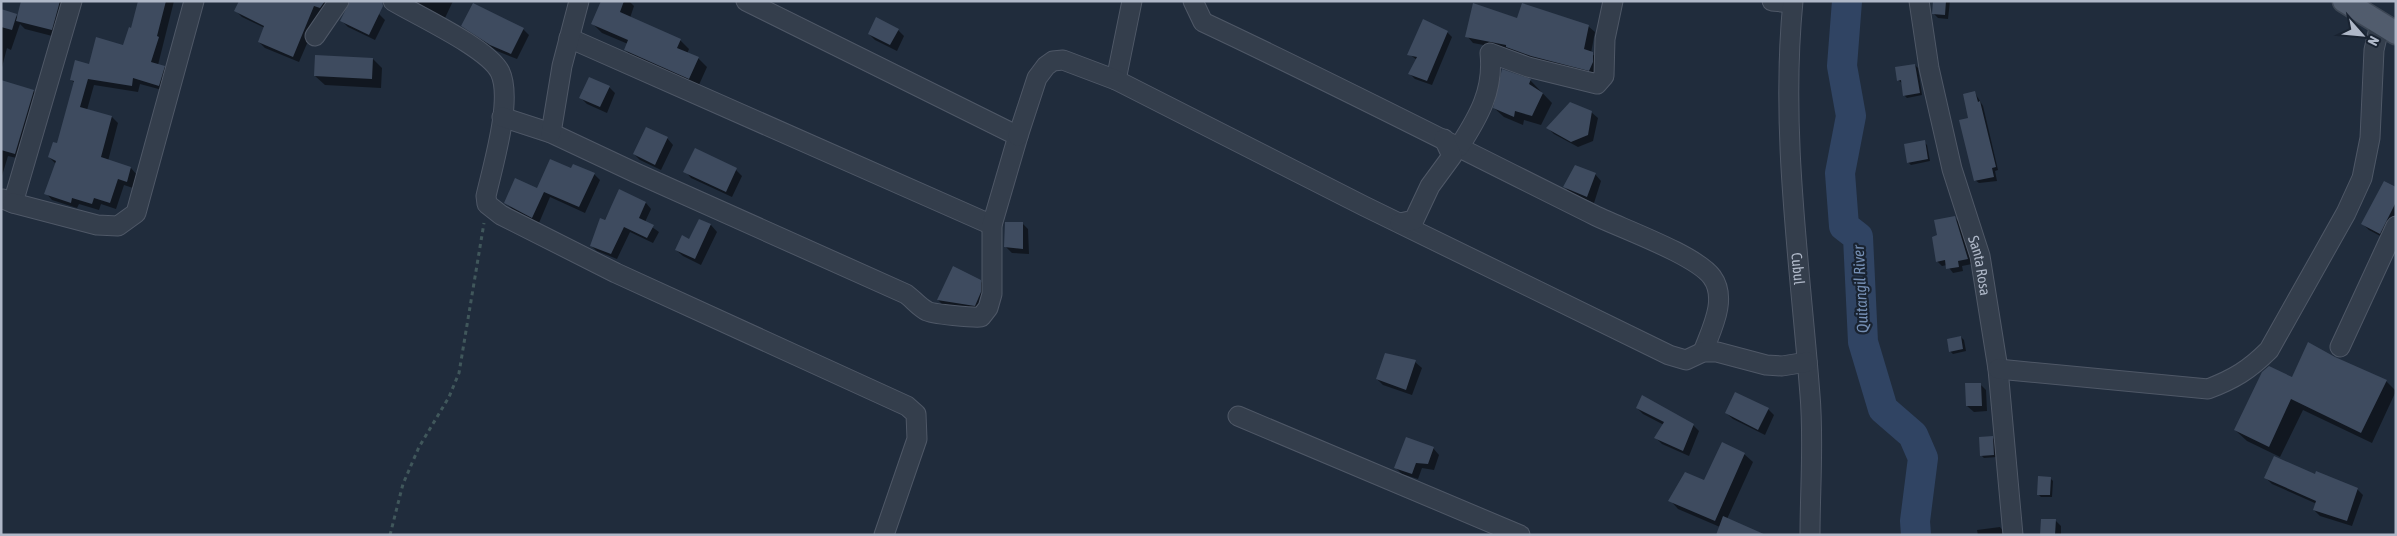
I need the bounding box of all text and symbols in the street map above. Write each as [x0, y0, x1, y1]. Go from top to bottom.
north arrow [2337, 10, 2387, 60]
text: N [2365, 34, 2383, 48]
street label: Santa Rosa [1965, 233, 1995, 297]
water label: Quitangil River [1849, 243, 1872, 333]
street label: Cubul [1789, 252, 1809, 285]

